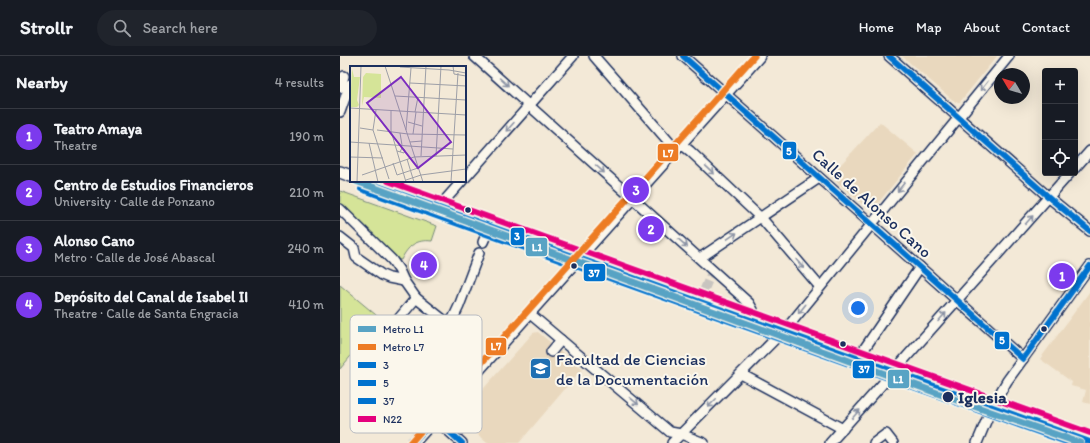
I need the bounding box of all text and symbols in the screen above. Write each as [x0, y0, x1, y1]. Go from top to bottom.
search box [97, 10, 377, 46]
text: Strollr [20, 16, 73, 39]
icon: search [111, 17, 133, 39]
text: Search here [143, 19, 218, 37]
text: Home [859, 19, 894, 36]
text: Map [916, 19, 942, 36]
text: About [964, 19, 1000, 36]
text: Contact [1022, 19, 1070, 36]
inset map [350, 66, 466, 182]
north arrow [994, 68, 1030, 104]
map controls [1042, 68, 1078, 176]
button: + [1042, 68, 1078, 104]
text: Nearby [16, 72, 68, 92]
text: 4 results [275, 75, 324, 90]
one-way arrow [498, 77, 508, 86]
one-way arrow [979, 81, 988, 92]
button: − [1042, 104, 1078, 140]
text: Teatro Amaya [54, 120, 142, 138]
one-way arrow [505, 122, 515, 132]
text: 1 [26, 129, 32, 144]
text: 190 m [289, 129, 324, 144]
text: Theatre [54, 138, 97, 153]
button: locate [1042, 140, 1078, 176]
line badge: 5 [782, 141, 797, 160]
line badge: L7 [657, 143, 679, 162]
street label: Calle de Alonso Cano [808, 144, 936, 262]
text: 5 [786, 145, 792, 158]
text: L7 [662, 147, 674, 160]
one-way arrow [595, 164, 605, 174]
one-way arrow [705, 165, 715, 175]
pin: 3 [623, 175, 649, 205]
text: Centro de Estudios Financieros [54, 176, 253, 194]
one-way arrow [897, 181, 906, 192]
text: 2 [26, 185, 32, 200]
text: 210 m [289, 185, 324, 200]
text: University · Calle de Ponzano [54, 194, 215, 209]
unlabelled marker [463, 205, 473, 215]
pin: 2 [638, 214, 664, 244]
one-way arrow [1024, 215, 1033, 225]
line badge: 3 [510, 227, 525, 246]
text: 3 [514, 230, 520, 243]
text: Alonso Cano [54, 232, 135, 250]
one-way arrow [727, 232, 738, 240]
line badge: L1 [525, 237, 548, 257]
one-way arrow [678, 238, 688, 247]
text: 3 [25, 241, 33, 256]
text: 240 m [287, 241, 324, 256]
text: L1 [532, 241, 543, 254]
text: Metro · Calle de José Abascal [54, 250, 215, 265]
pin: 4 [411, 250, 437, 280]
one-way arrow [796, 258, 805, 269]
unlabelled marker [569, 261, 579, 271]
pin: 1 [1049, 261, 1075, 291]
line badge: 37 [583, 263, 606, 282]
text: 37 [588, 267, 600, 280]
text: Depósito del Canal de Isabel II [54, 288, 248, 306]
text: 4 [25, 297, 33, 312]
text: 410 m [288, 297, 324, 312]
your location [848, 298, 868, 318]
one-way arrow [797, 304, 806, 315]
text: Theatre · Calle de Santa Engracia [54, 306, 238, 321]
one-way arrow [937, 312, 947, 322]
legend [350, 315, 482, 433]
text: Metro L1 [383, 323, 424, 336]
unlabelled marker [1039, 324, 1049, 334]
line badge: 5 [994, 331, 1010, 350]
text: 5 [999, 334, 1005, 347]
line badge: L7 [485, 337, 507, 356]
unlabelled marker [838, 339, 848, 349]
text: L7 [490, 340, 502, 353]
text: Metro L7 [383, 341, 425, 354]
place label: Facultad de Ciencias de la Documentación [556, 349, 708, 389]
school or university icon: Facultad de Ciencias de la Documentación [528, 356, 554, 382]
text: 3 [383, 359, 389, 372]
line badge: 37 [852, 360, 875, 379]
text: 37 [858, 363, 870, 376]
line badge: L1 [887, 369, 910, 389]
text: L1 [893, 373, 904, 386]
text: 5 [383, 377, 389, 390]
place label: Iglesia [958, 387, 1007, 408]
marker: Iglesia [941, 390, 955, 404]
text: 37 [383, 395, 395, 408]
one-way arrow [629, 397, 639, 406]
one-way arrow [707, 398, 717, 408]
one-way arrow [851, 409, 860, 419]
text: N22 [383, 413, 402, 426]

